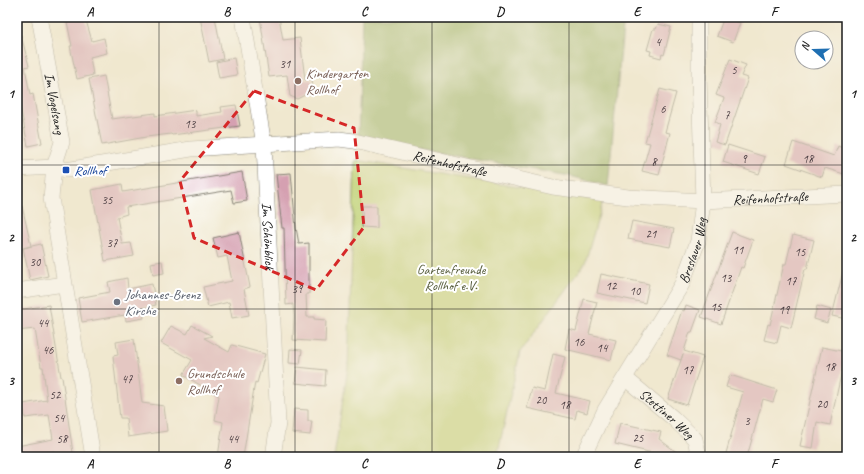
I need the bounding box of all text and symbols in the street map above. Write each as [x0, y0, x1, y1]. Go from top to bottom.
text: A [87, 4, 95, 20]
text: B [224, 4, 232, 20]
text: C [361, 4, 369, 20]
text: D [496, 4, 505, 20]
text: E [634, 4, 643, 20]
text: F [771, 4, 780, 20]
north arrow [794, 30, 834, 70]
house number: 4 [655, 34, 662, 50]
text: N [797, 39, 813, 52]
house number: 31 [280, 56, 291, 72]
house number: 5 [731, 62, 737, 78]
place label: Kindergarten Rollhof [306, 65, 369, 98]
street label: Im Vogelsang [40, 72, 69, 137]
marker: Kindergarten Rollhof [293, 76, 303, 86]
text: 1 [8, 86, 16, 102]
text: 1 [850, 86, 858, 102]
house number: 6 [660, 101, 666, 117]
house number: 7 [724, 107, 730, 123]
house number: 13 [185, 116, 197, 132]
street label: Reifenhofstraße [411, 147, 490, 181]
house number: 9 [741, 151, 748, 167]
house number: 18 [803, 151, 815, 167]
house number: 8 [651, 154, 658, 170]
place label: Rollhof [74, 162, 109, 179]
marker: Rollhof [61, 165, 71, 175]
street label: Reifenhofstraße [732, 188, 810, 209]
house number: 35 [102, 192, 113, 208]
street label: Im Schönblick [258, 202, 278, 271]
street label: Breslauer Weg [675, 216, 710, 286]
house number: 21 [646, 226, 657, 242]
text: 2 [8, 230, 15, 246]
text: 2 [850, 230, 857, 246]
house number: 37 [107, 235, 118, 251]
house number: 11 [733, 242, 744, 258]
house number: 15 [795, 244, 806, 260]
house number: 30 [30, 254, 42, 270]
park label: Gartenfreunde Rollhof e.V. [417, 261, 487, 294]
house number: 13 [721, 270, 733, 286]
house number: 17 [786, 273, 797, 289]
house number: 12 [606, 278, 618, 294]
house number: 39 [292, 281, 304, 297]
house number: 10 [630, 283, 642, 299]
place label: Johannes-Brenz Kirche [124, 286, 202, 319]
marker: Johannes-Brenz Kirche [112, 297, 122, 307]
house number: 15 [711, 299, 722, 315]
house number: 19 [779, 302, 791, 318]
house number: 44 [38, 315, 50, 331]
house number: 16 [574, 334, 585, 350]
house number: 14 [597, 340, 609, 356]
house number: 46 [43, 342, 54, 358]
house number: 18 [825, 359, 837, 375]
house number: 17 [683, 362, 694, 378]
place label: Grundschule Rollhof [187, 365, 245, 398]
house number: 47 [122, 371, 133, 387]
text: 3 [8, 373, 15, 389]
text: 3 [850, 373, 857, 389]
marker: Grundschule Rollhof [174, 376, 184, 386]
street label: Stettiner Weg [636, 386, 698, 443]
house number: 52 [50, 387, 62, 403]
house number: 20 [536, 392, 548, 408]
house number: 20 [817, 396, 829, 412]
house number: 18 [560, 397, 572, 413]
house number: 54 [54, 410, 66, 426]
house number: 3 [744, 413, 751, 429]
house number: 25 [633, 430, 644, 446]
house number: 58 [57, 431, 69, 447]
house number: 44 [228, 431, 240, 447]
text: A [87, 456, 95, 472]
text: B [224, 456, 232, 472]
text: C [361, 456, 369, 472]
text: D [496, 456, 505, 472]
text: E [634, 456, 643, 472]
text: F [771, 456, 780, 472]

